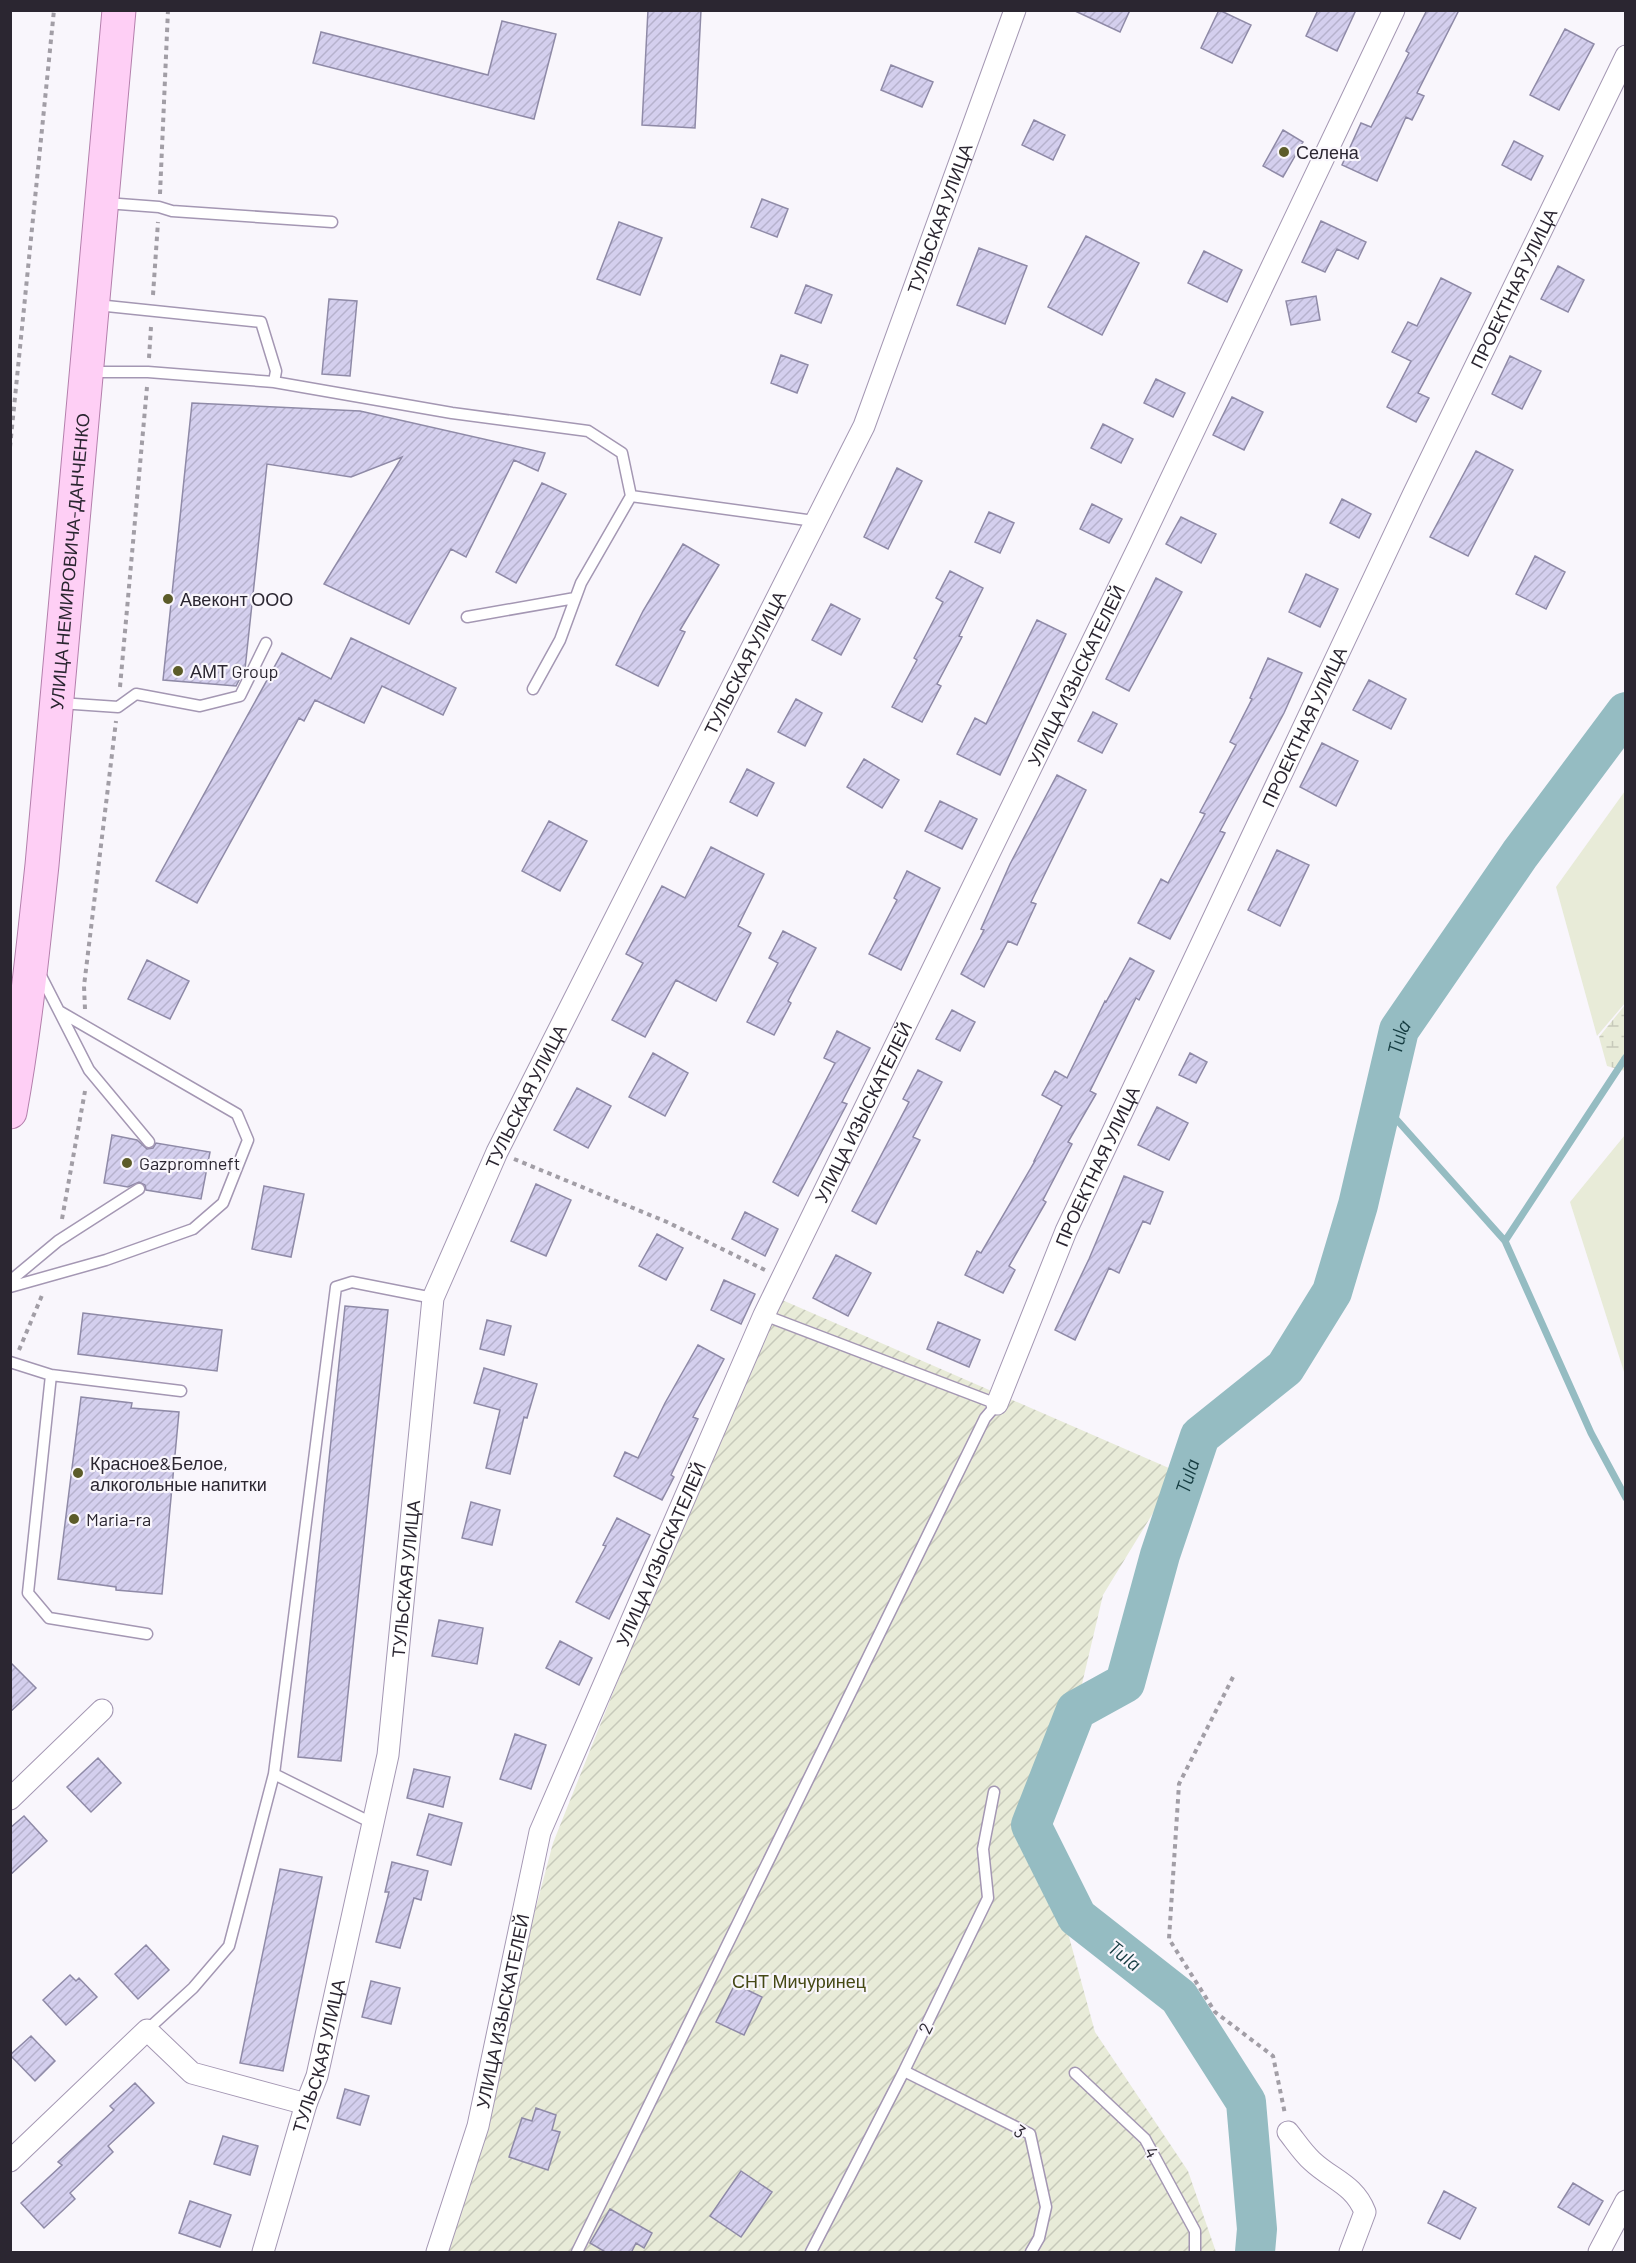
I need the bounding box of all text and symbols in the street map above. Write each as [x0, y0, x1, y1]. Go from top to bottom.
street label: ТУЛЬСКАЯ УЛИЦА [902, 140, 977, 296]
place label: Селена [1296, 141, 1360, 163]
marker: Селена [1277, 145, 1291, 159]
street label: ПРОЕКТНАЯ УЛИЦА [1465, 205, 1561, 371]
street label: УЛИЦА НЕМИРОВИЧА-ДАНЧЕНКО [45, 412, 94, 711]
street label: УЛИЦА ИЗЫСКАТЕЛЕЙ [1023, 582, 1129, 769]
street label: ТУЛЬСКАЯ УЛИЦА [699, 587, 790, 738]
place label: Авеконт ООО [180, 588, 293, 610]
marker: Авеконт ООО [161, 592, 175, 606]
street label: ПРОЕКТНАЯ УЛИЦА [1257, 643, 1351, 810]
place label: АМТ Group [190, 660, 279, 682]
marker: АМТ Group [171, 664, 185, 678]
water label: Tula [1382, 1014, 1415, 1057]
street label: УЛИЦА ИЗЫСКАТЕЛЕЙ [810, 1018, 916, 1206]
street label: ТУЛЬСКАЯ УЛИЦА [480, 1021, 571, 1172]
street label: ПРОЕКТНАЯ УЛИЦА [1050, 1082, 1144, 1250]
place label: Gazpromneft [139, 1152, 240, 1174]
marker: Gazpromneft [120, 1156, 134, 1170]
place label: Красное&Белое, алкогольные напитки [90, 1452, 267, 1495]
water label: Tula [1169, 1455, 1204, 1497]
street label: УЛИЦА ИЗЫСКАТЕЛЕЙ [611, 1459, 710, 1649]
marker: Красное&Белое, алкогольные напитки [71, 1466, 85, 1480]
street label: ТУЛЬСКАЯ УЛИЦА [387, 1499, 424, 1659]
place label: Maria-ra [86, 1508, 151, 1530]
marker: Maria-ra [67, 1512, 81, 1526]
street label: УЛИЦА ИЗЫСКАТЕЛЕЙ [471, 1912, 533, 2110]
water label: Tula [1104, 1935, 1146, 1975]
park label: СНТ Мичуринец [732, 1970, 866, 1992]
street label: ТУЛЬСКАЯ УЛИЦА [287, 1977, 349, 2135]
street label: 2 [913, 2019, 937, 2037]
street label: 3 [1010, 2119, 1030, 2143]
street label: 4 [1140, 2142, 1164, 2162]

